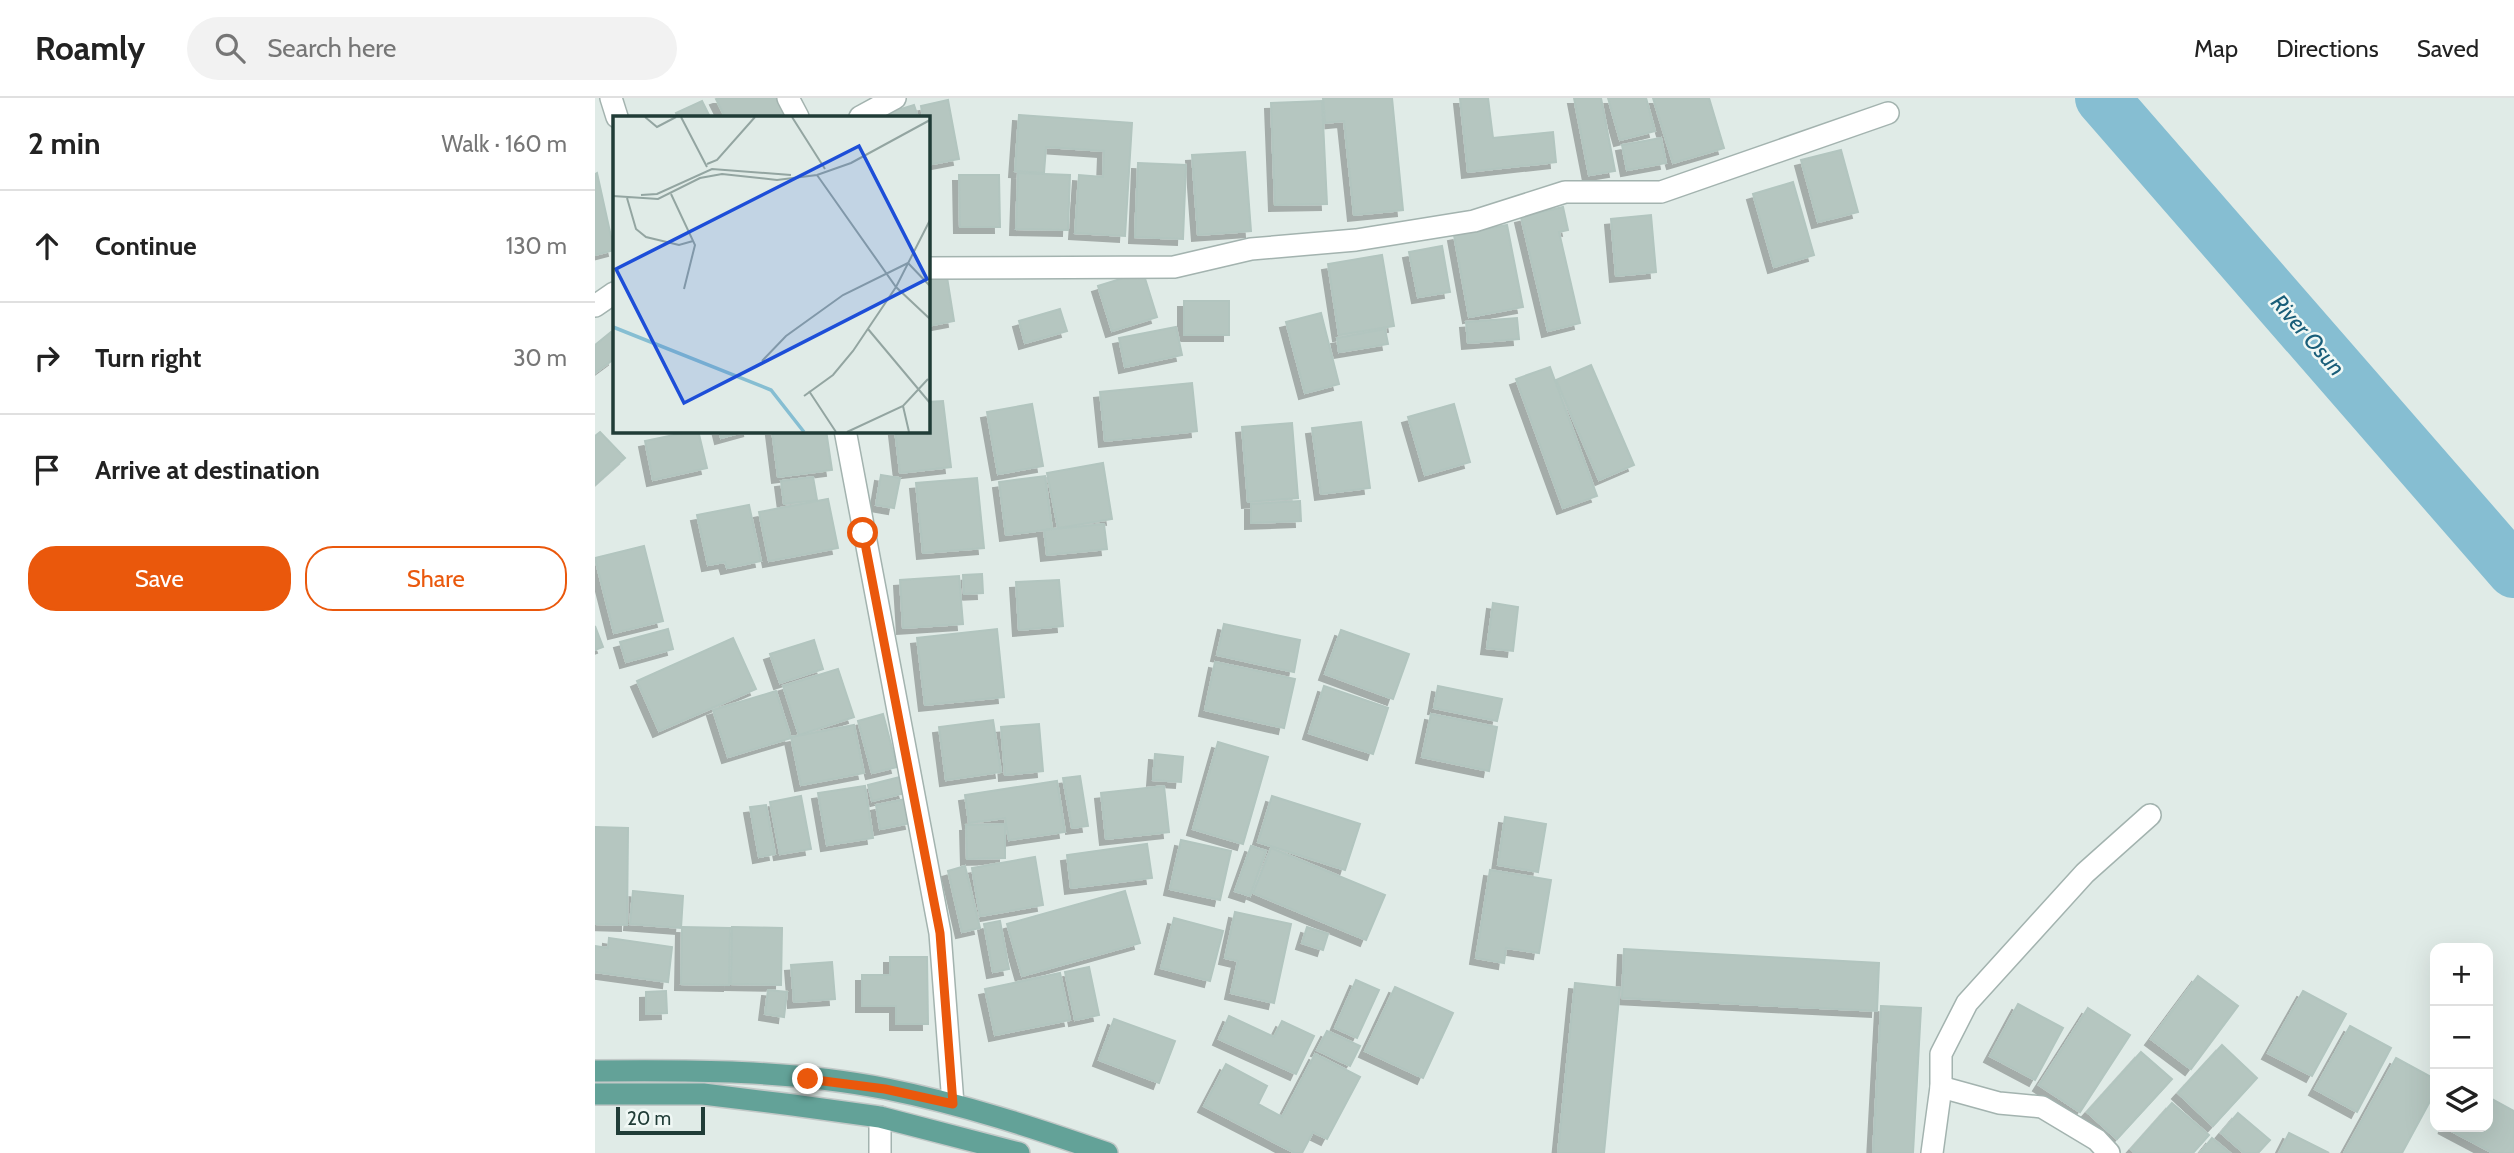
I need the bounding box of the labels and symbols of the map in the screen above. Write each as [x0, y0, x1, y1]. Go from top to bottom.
inset map [613, 116, 929, 432]
water label: River Osun [2265, 289, 2351, 381]
route start [847, 517, 878, 548]
route end [792, 1063, 823, 1094]
scale bar [616, 1104, 705, 1136]

